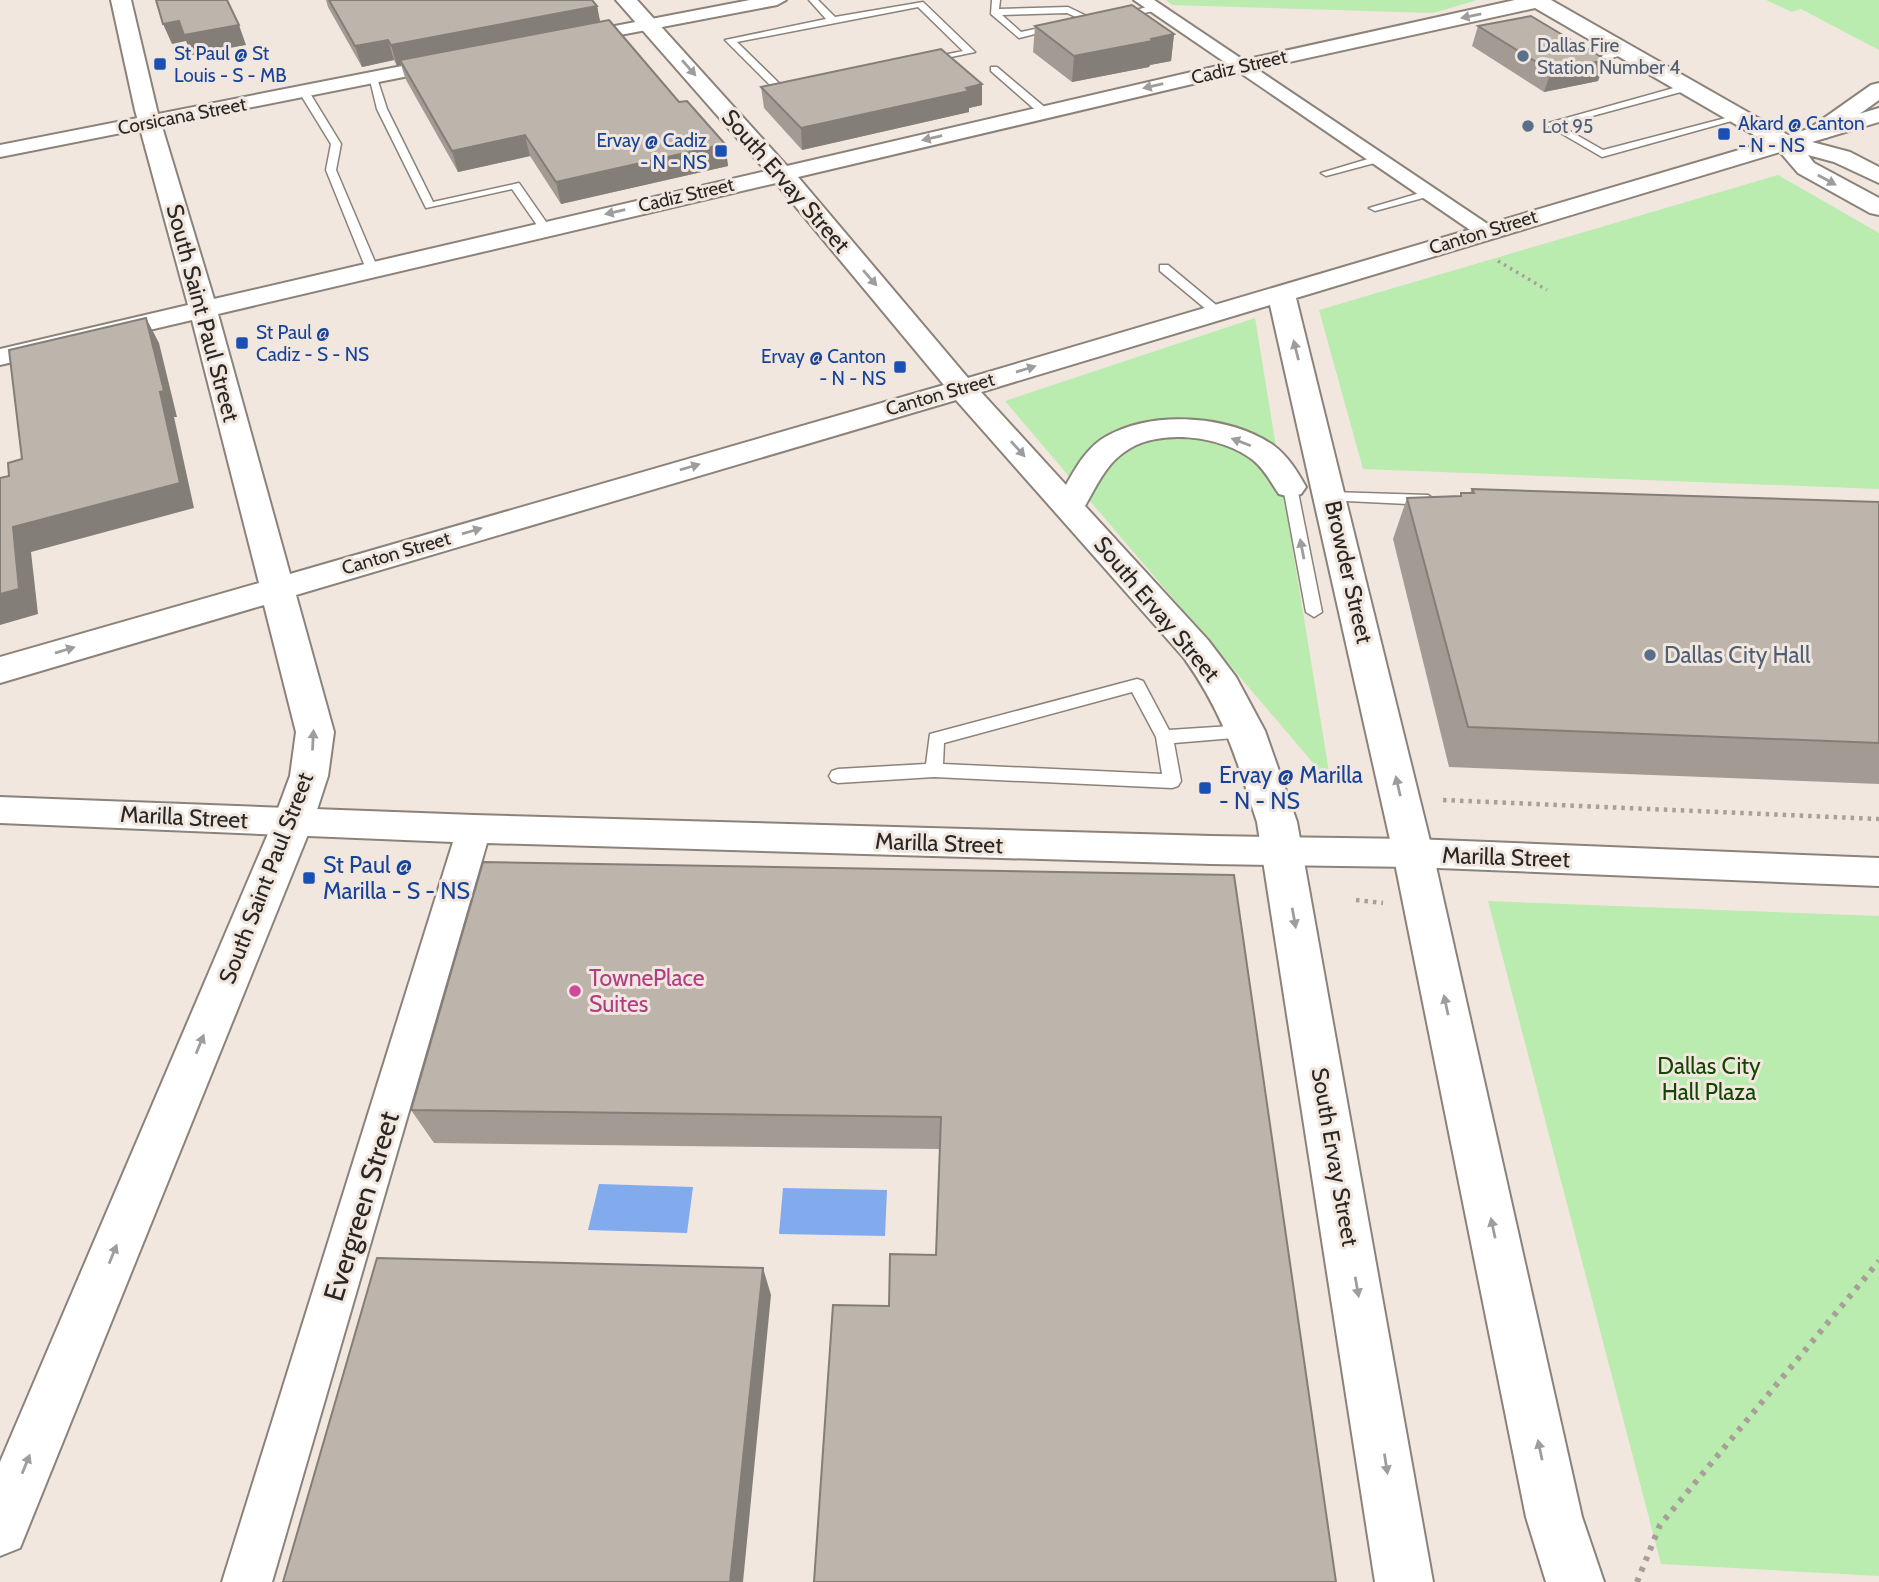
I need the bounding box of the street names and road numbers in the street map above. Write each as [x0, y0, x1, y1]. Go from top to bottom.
street label: Cadiz Street [1189, 45, 1290, 89]
street label: Corsicana Street [116, 92, 249, 140]
street label: South Ervay Street [716, 104, 856, 259]
street label: Cadiz Street [636, 173, 737, 217]
street label: South Saint Paul Street [160, 201, 246, 425]
street label: Canton Street [1426, 204, 1540, 259]
street label: Canton Street [883, 367, 997, 420]
street label: Browder Street [1319, 498, 1379, 646]
street label: Canton Street [339, 526, 453, 579]
street label: South Ervay Street [1088, 531, 1226, 688]
street label: South Saint Paul Street [213, 768, 319, 988]
street label: Marilla Street [119, 800, 249, 834]
street label: Marilla Street [875, 827, 1004, 859]
street label: Marilla Street [1442, 841, 1571, 873]
street label: South Ervay Street [1305, 1065, 1365, 1249]
street label: Evergreen Street [316, 1107, 406, 1305]

